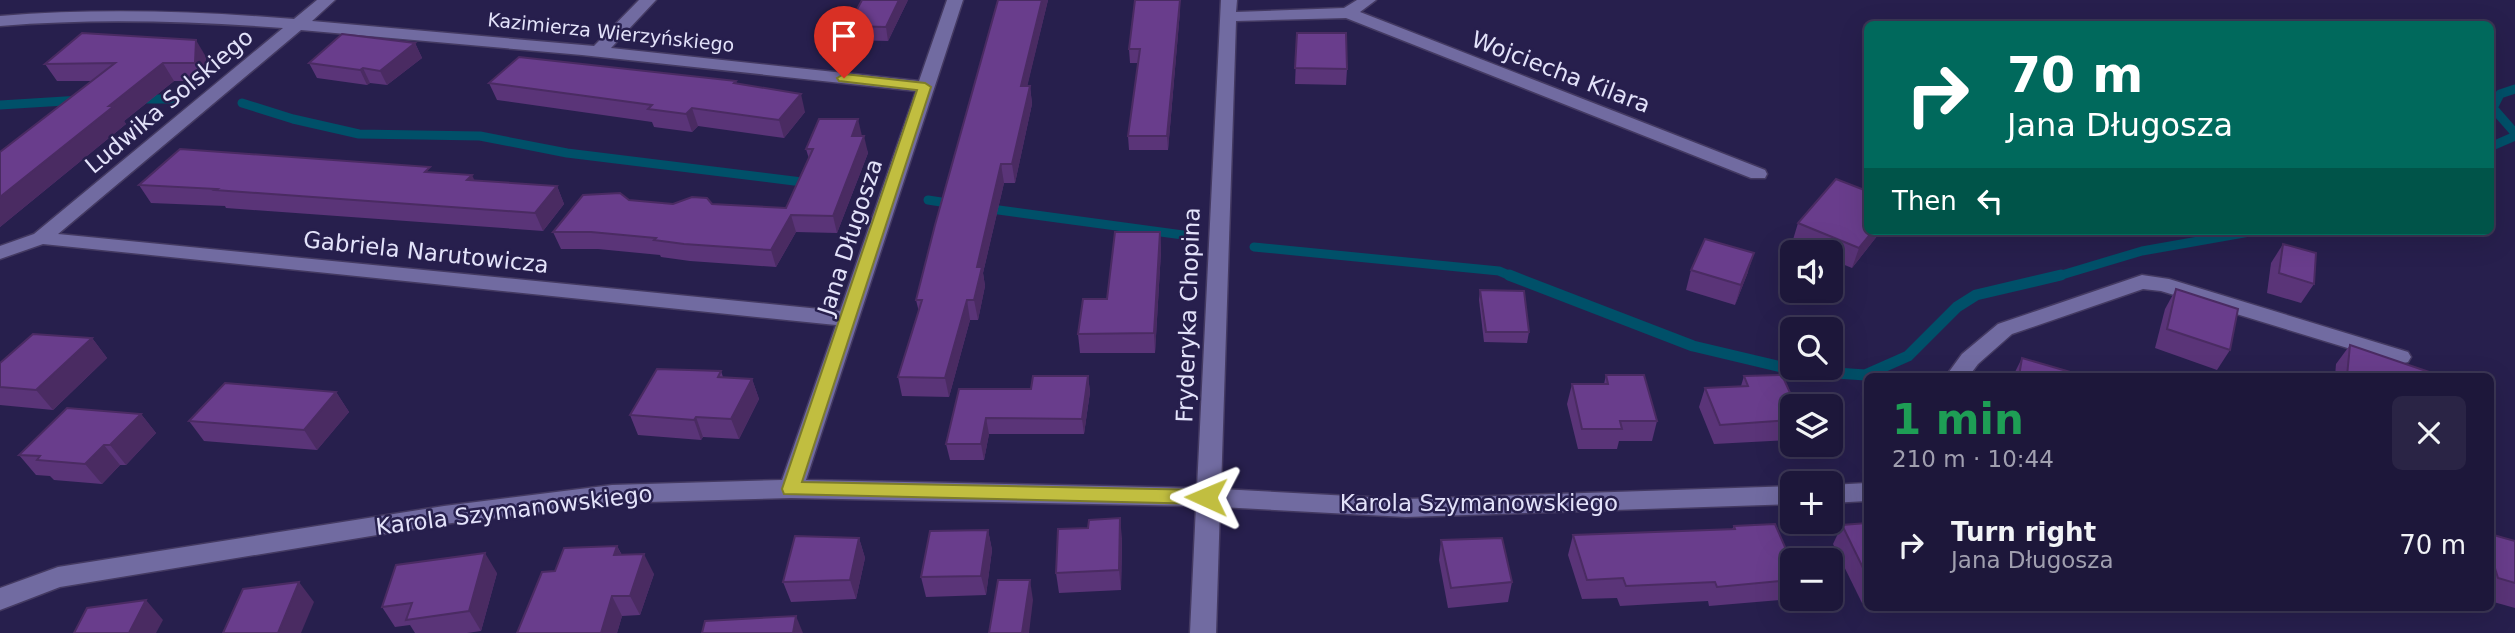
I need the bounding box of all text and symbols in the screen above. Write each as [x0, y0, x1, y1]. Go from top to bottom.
pin [814, 6, 874, 78]
street label: Kazimierza Wierzyńskiego [487, 8, 735, 56]
icon: arrive [825, 17, 863, 55]
street label: Ludwika Solskiego [80, 23, 258, 179]
street label: Wojciecha Kilara [1468, 26, 1654, 118]
text: 70 m [2007, 47, 2143, 104]
icon: right [1892, 49, 1983, 140]
text: Jana Długosza [2007, 106, 2233, 144]
street label: Jana Długosza [812, 156, 887, 320]
icon: left [1971, 182, 2009, 220]
text: Then [1892, 186, 1957, 216]
street label: Fryderyka Chopina [1171, 207, 1205, 423]
street label: Gabriela Narutowicza [302, 226, 550, 278]
map controls [1780, 240, 1843, 611]
button: sound [1780, 240, 1843, 303]
button: search [1780, 317, 1843, 380]
button: layers [1780, 394, 1843, 457]
text: 1 min [1892, 395, 2024, 444]
button: close [2392, 396, 2466, 470]
text: 210 m · 10:44 [1892, 446, 2054, 472]
position arrow [1169, 460, 1243, 534]
button: + [1780, 471, 1843, 534]
street label: Karola Szymanowskiego [374, 480, 654, 540]
street label: Karola Szymanowskiego [1340, 490, 1618, 516]
text: Turn right [1951, 517, 2096, 547]
icon: right [1892, 526, 1930, 564]
text: 70 m [2399, 530, 2466, 560]
text: Jana Długosza [1951, 547, 2114, 573]
button: − [1780, 548, 1843, 611]

